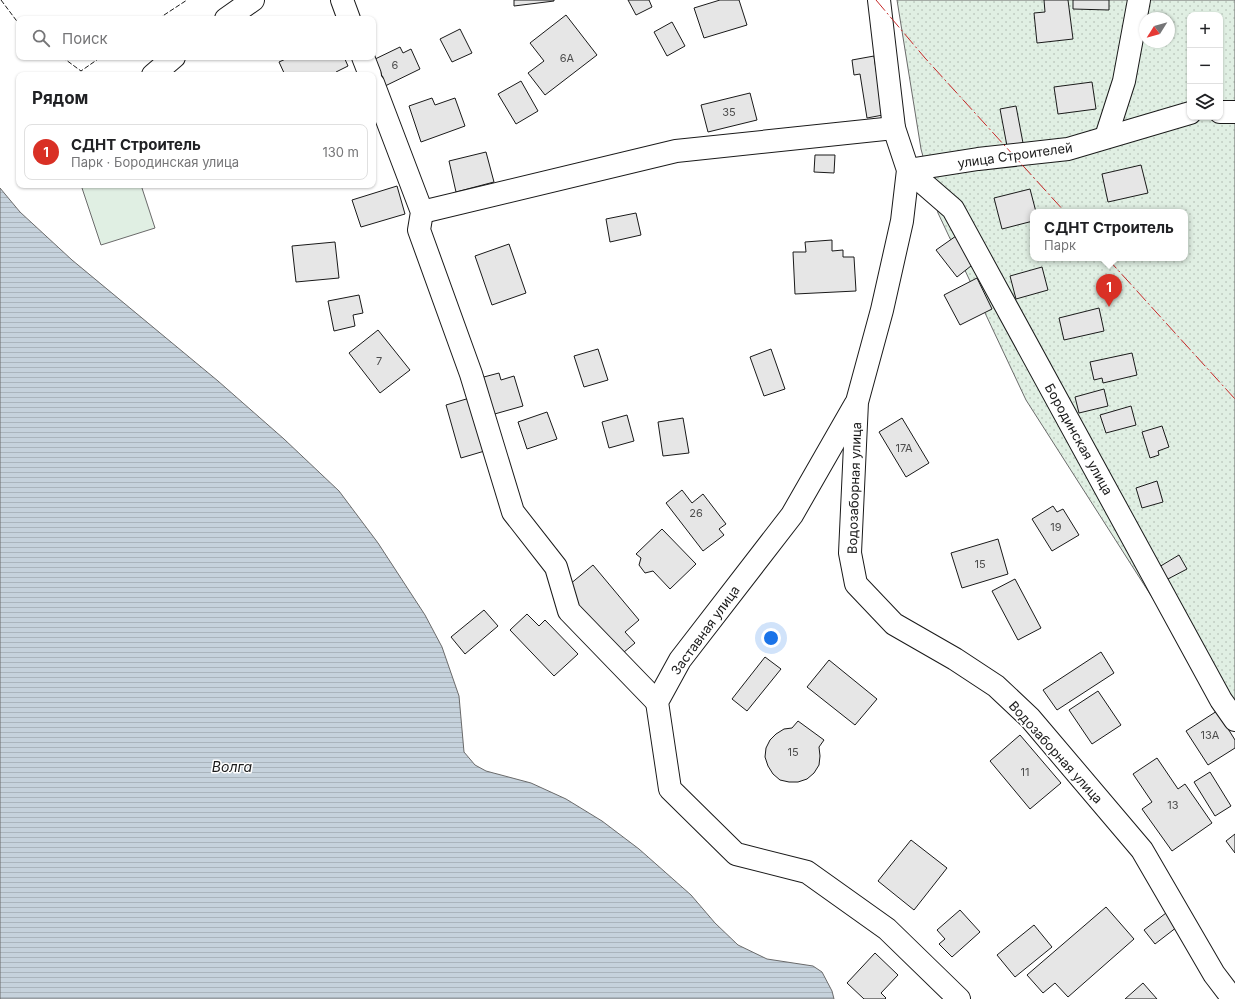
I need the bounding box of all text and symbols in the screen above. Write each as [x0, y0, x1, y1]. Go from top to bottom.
north arrow [1139, 12, 1175, 48]
map controls [1187, 12, 1223, 120]
button: + [1187, 12, 1223, 48]
search box [16, 16, 376, 60]
icon: search [30, 27, 52, 49]
text: Поиск [62, 29, 108, 48]
button: − [1187, 48, 1223, 84]
house number: 6А [560, 51, 575, 65]
house number: 6 [392, 58, 399, 72]
button: layers [1187, 84, 1223, 120]
text: Рядом [32, 88, 88, 108]
house number: 35 [722, 105, 736, 119]
text: СДНТ Строитель [71, 135, 201, 154]
street label: улица Строителей [956, 139, 1074, 171]
text: 1 [43, 144, 49, 160]
text: 130 m [322, 144, 359, 160]
text: Парк · Бородинская улица [71, 154, 239, 170]
popup [1030, 209, 1188, 261]
text: СДНТ Строитель [1044, 218, 1174, 237]
text: Парк [1044, 237, 1076, 253]
pin: 1 [1096, 274, 1122, 307]
house number: 7 [376, 354, 382, 368]
street label: Бородинская улица [1042, 380, 1116, 498]
street label: Водозаборная улица [844, 422, 864, 554]
house number: 17А [895, 441, 913, 455]
house number: 26 [689, 506, 703, 520]
house number: 19 [1050, 520, 1062, 534]
house number: 15 [974, 557, 986, 571]
street label: Заставная улица [667, 582, 743, 678]
your location [761, 628, 781, 648]
street label: Водозаборная улица [1006, 698, 1106, 806]
house number: 13А [1201, 728, 1220, 742]
house number: 15 [787, 745, 799, 759]
water label: Волга [212, 758, 253, 775]
house number: 11 [1021, 765, 1029, 779]
house number: 13 [1167, 798, 1179, 812]

